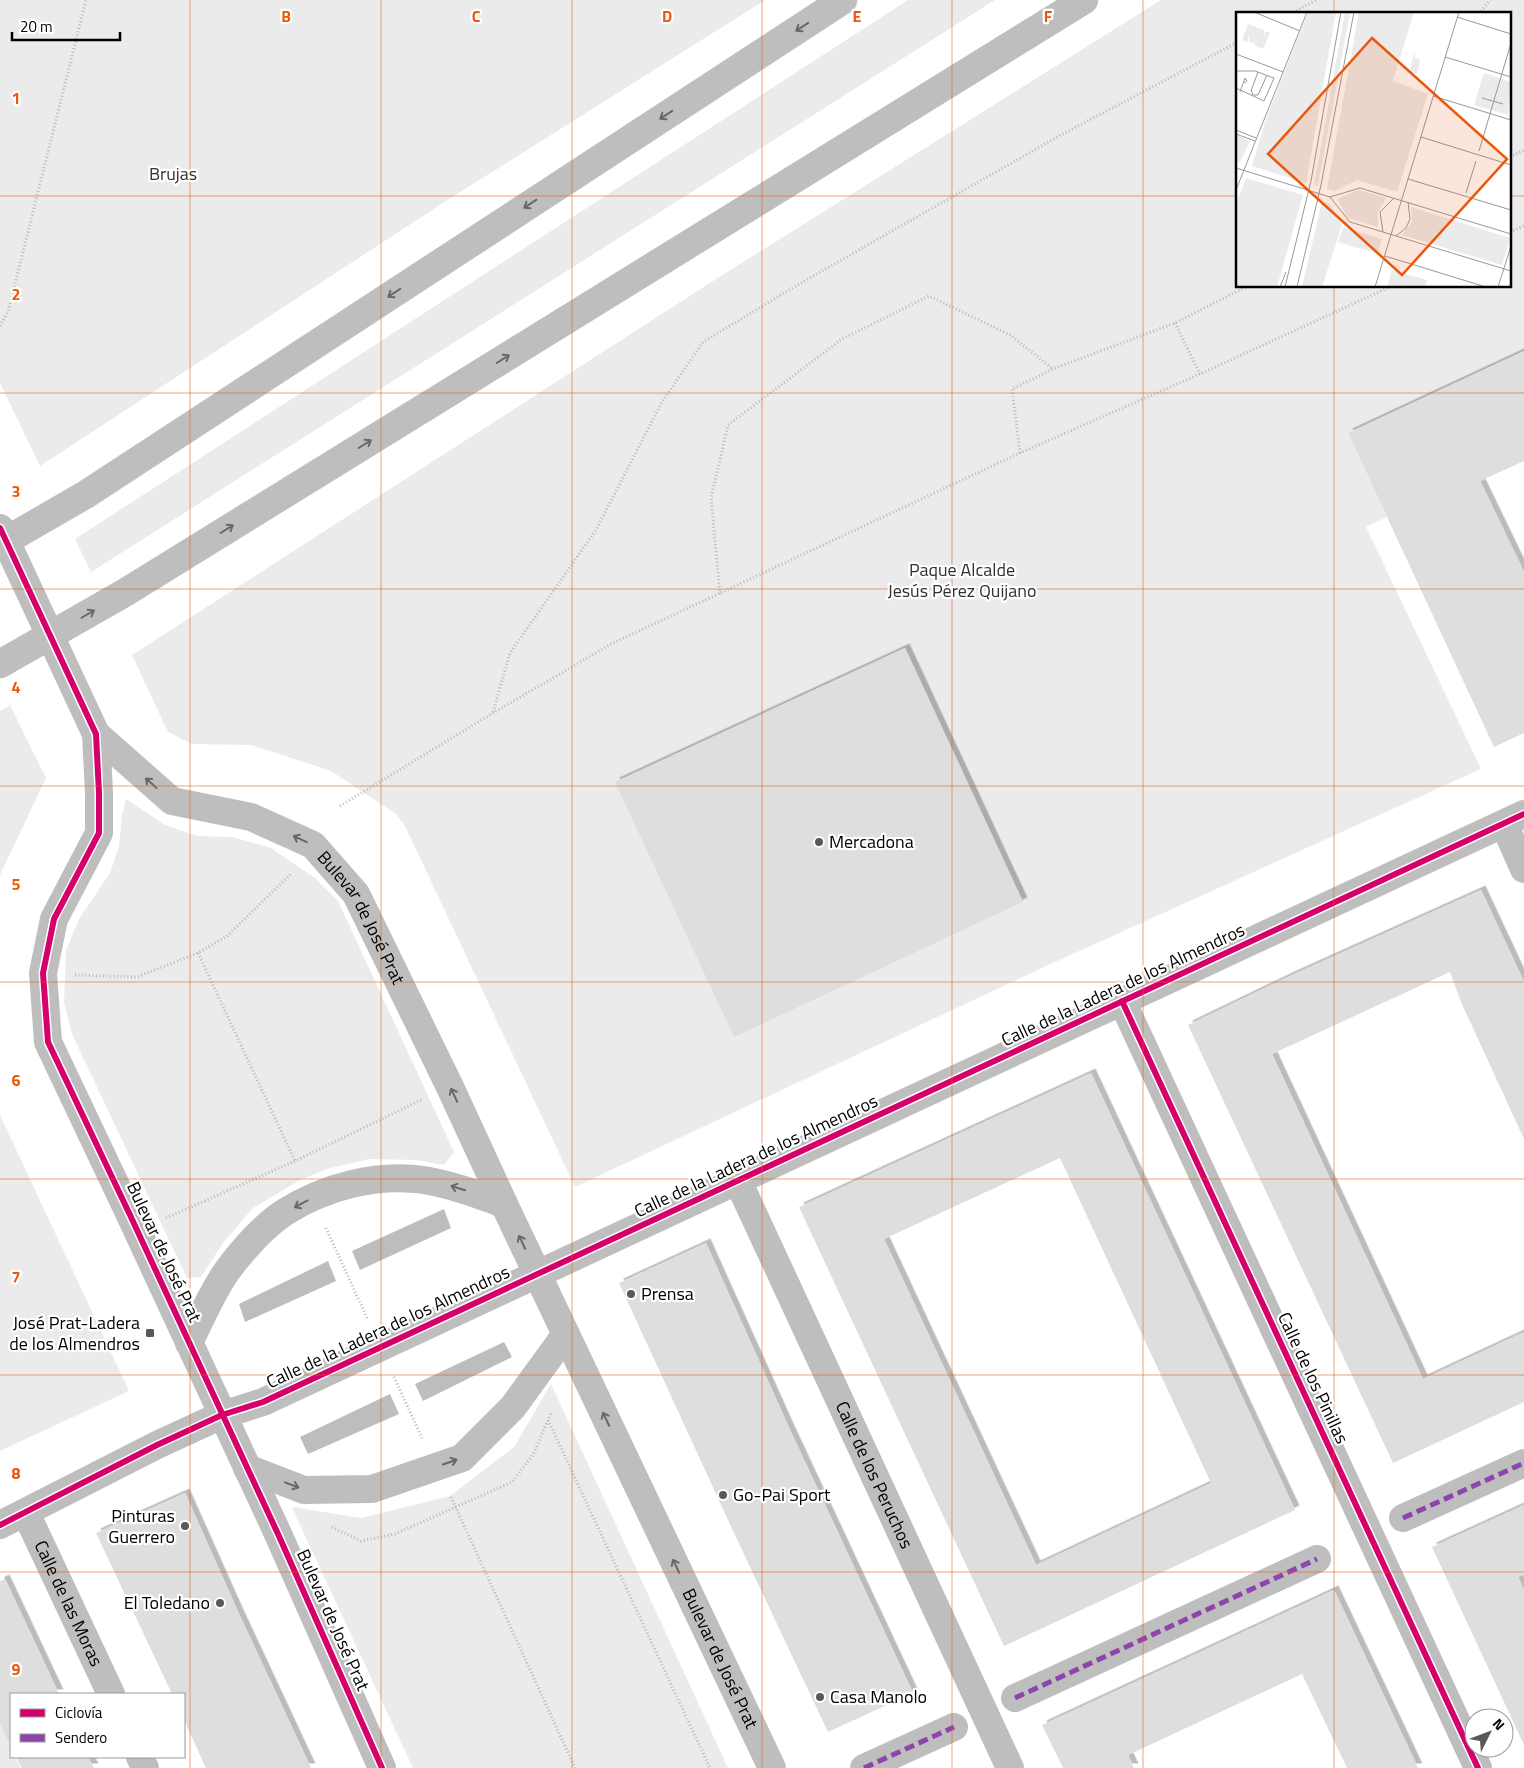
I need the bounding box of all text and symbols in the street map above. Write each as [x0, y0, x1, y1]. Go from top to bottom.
text: B [281, 4, 291, 28]
text: C [472, 4, 481, 28]
text: D [662, 4, 672, 28]
text: E [853, 4, 862, 28]
text: F [1044, 4, 1053, 28]
scale bar [12, 10, 120, 42]
inset map [1236, 12, 1512, 288]
text: 20 m [20, 15, 53, 38]
one-way arrow [795, 21, 809, 32]
text: 1 [12, 86, 20, 110]
one-way arrow [659, 110, 673, 121]
park label: Brujas [149, 160, 197, 187]
one-way arrow [523, 199, 537, 209]
text: 2 [12, 282, 20, 306]
one-way arrow [387, 288, 401, 298]
one-way arrow [496, 353, 510, 363]
one-way arrow [357, 439, 371, 449]
text: 3 [12, 479, 20, 503]
one-way arrow [219, 524, 233, 534]
park label: Paque Alcalde Jesús Pérez Quijano [888, 556, 1036, 604]
one-way arrow [80, 608, 94, 618]
text: 4 [12, 675, 21, 699]
one-way arrow [145, 777, 158, 788]
place label: Mercadona [829, 828, 914, 855]
one-way arrow [293, 834, 308, 844]
marker: Mercadona [813, 836, 825, 848]
street label: Bulevar de José Prat [311, 845, 412, 989]
text: 5 [12, 872, 21, 896]
street label: Calle de la Ladera de los Almendros [997, 916, 1249, 1053]
text: 6 [12, 1068, 21, 1092]
street label: Calle de la Ladera de los Almendros [630, 1087, 882, 1224]
one-way arrow [448, 1088, 458, 1103]
street label: Bulevar de José Prat [120, 1177, 209, 1327]
one-way arrow [450, 1182, 466, 1192]
one-way arrow [294, 1200, 309, 1209]
one-way arrow [517, 1235, 526, 1250]
street label: Calle de la Ladera de los Almendros [262, 1258, 514, 1395]
text: 7 [12, 1265, 20, 1289]
place label: Prensa [641, 1280, 694, 1307]
marker: Prensa [625, 1288, 637, 1300]
street label: Calle de los Pinillas [1271, 1307, 1356, 1448]
place label: José Prat-Ladera de los Almendros [9, 1309, 140, 1357]
marker: José Prat-Ladera de los Almendros [144, 1327, 156, 1339]
street label: Calle de los Peruchos [829, 1397, 921, 1553]
one-way arrow [601, 1412, 610, 1427]
one-way arrow [441, 1457, 457, 1466]
text: 8 [12, 1461, 21, 1485]
one-way arrow [284, 1481, 299, 1491]
place label: Go-Pai Sport [733, 1481, 831, 1508]
marker: Go-Pai Sport [717, 1489, 729, 1501]
place label: Pinturas Guerrero [108, 1502, 175, 1550]
marker: Pinturas Guerrero [179, 1520, 191, 1532]
street label: Calle de las Moras [28, 1536, 110, 1671]
street label: Bulevar de José Prat [290, 1545, 377, 1695]
one-way arrow [671, 1559, 680, 1574]
street label: Bulevar de José Prat [676, 1584, 766, 1734]
place label: El Toledano [124, 1589, 210, 1616]
marker: El Toledano [214, 1597, 226, 1609]
text: 9 [12, 1657, 21, 1681]
place label: Casa Manolo [830, 1683, 927, 1710]
marker: Casa Manolo [814, 1691, 826, 1703]
legend [10, 1693, 185, 1758]
text: Ciclovía [55, 1701, 103, 1724]
north arrow [1464, 1708, 1514, 1758]
text: N [1488, 1713, 1510, 1735]
text: Sendero [55, 1726, 107, 1749]

